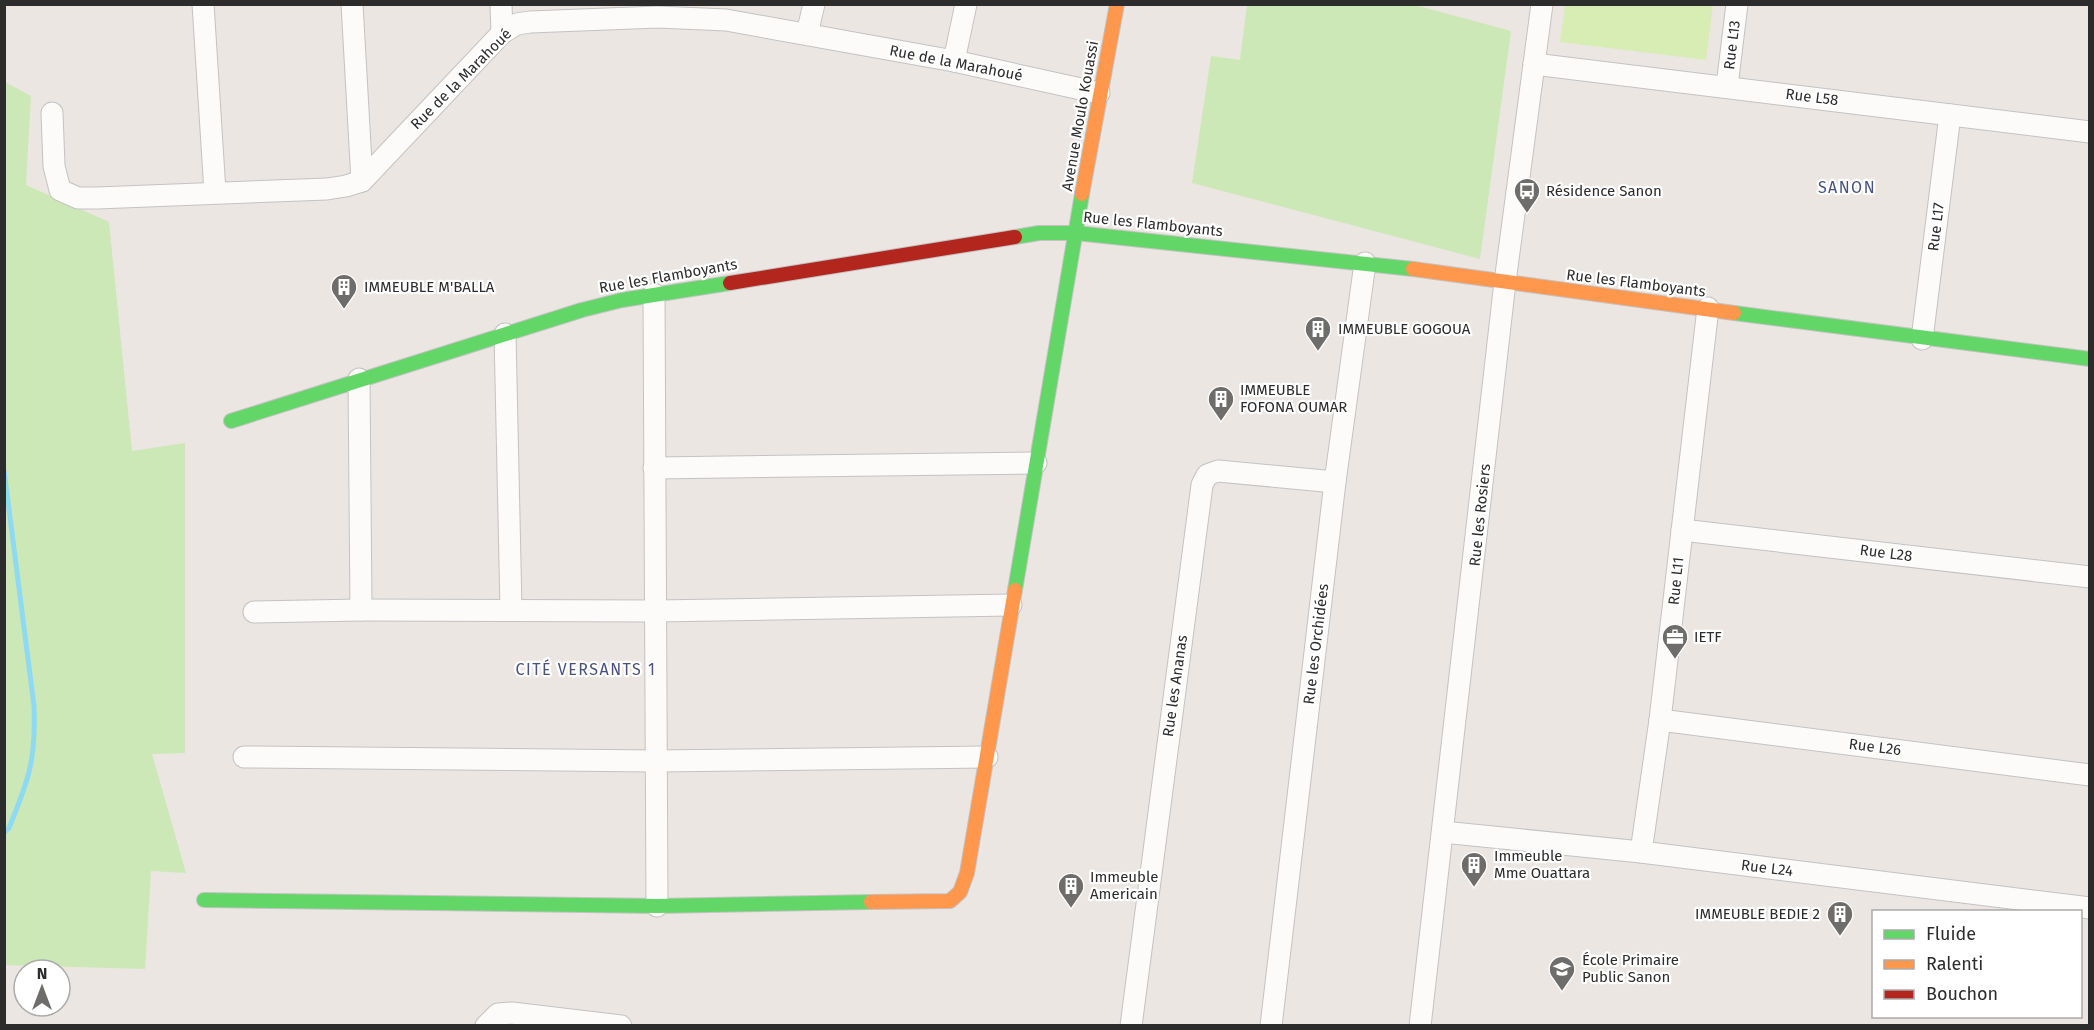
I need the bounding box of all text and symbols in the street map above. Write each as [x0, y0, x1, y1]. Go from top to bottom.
street label: Rue L13 [1720, 19, 1744, 71]
street label: Rue de la Marahoué [407, 25, 515, 133]
street label: Avenue Moulo Kouassi [1058, 39, 1102, 193]
street label: Rue de la Marahoué [888, 41, 1024, 85]
street label: Rue L58 [1785, 85, 1839, 109]
bus stop icon: Résidence Sanon [1512, 176, 1542, 214]
district label: SANON [1818, 178, 1876, 197]
place label: Résidence Sanon [1546, 182, 1662, 200]
street label: Rue L17 [1924, 201, 1948, 252]
street label: Rue les Flamboyants [1082, 208, 1224, 240]
street label: Rue les Flamboyants [597, 255, 739, 297]
street label: Rue les Flamboyants [1565, 266, 1707, 300]
building icon: IMMEUBLE M'BALLA [329, 272, 359, 310]
place label: IMMEUBLE M'BALLA [364, 278, 495, 296]
building icon: IMMEUBLE GOGOUA [1303, 314, 1333, 352]
place label: IMMEUBLE GOGOUA [1338, 320, 1471, 338]
place label: IMMEUBLE FOFONA OUMAR [1240, 381, 1347, 416]
building icon: IMMEUBLE FOFONA OUMAR [1206, 384, 1236, 422]
street label: Rue les Rosiers [1466, 463, 1494, 567]
street label: Rue L28 [1859, 541, 1913, 565]
street label: Rue L11 [1665, 556, 1687, 606]
street label: Rue les Orchidées [1300, 583, 1332, 705]
office icon: IETF [1660, 622, 1690, 660]
place label: IETF [1694, 628, 1722, 646]
street label: Rue les Ananas [1159, 634, 1191, 738]
district label: CITÉ VERSANTS 1 [516, 659, 656, 679]
street label: Rue L26 [1848, 735, 1902, 759]
place label: Immeuble Mme Ouattara [1494, 847, 1590, 882]
building icon: Immeuble Mme Ouattara [1459, 850, 1489, 888]
street label: Rue L24 [1740, 856, 1794, 880]
place label: Immeuble Americain [1090, 868, 1158, 903]
building icon: Immeuble Americain [1056, 871, 1086, 909]
building icon: IMMEUBLE BEDIE 2 [1825, 899, 1855, 937]
place label: IMMEUBLE BEDIE 2 [1695, 905, 1820, 923]
legend [1872, 910, 2082, 1018]
text: Fluide [1926, 923, 1976, 945]
place label: École Primaire Public Sanon [1582, 951, 1679, 986]
text: Ralenti [1926, 953, 1983, 975]
school or university icon: École Primaire Public Sanon [1547, 954, 1577, 992]
north arrow [12, 958, 72, 1018]
text: N [37, 964, 47, 983]
text: Bouchon [1926, 983, 1998, 1005]

